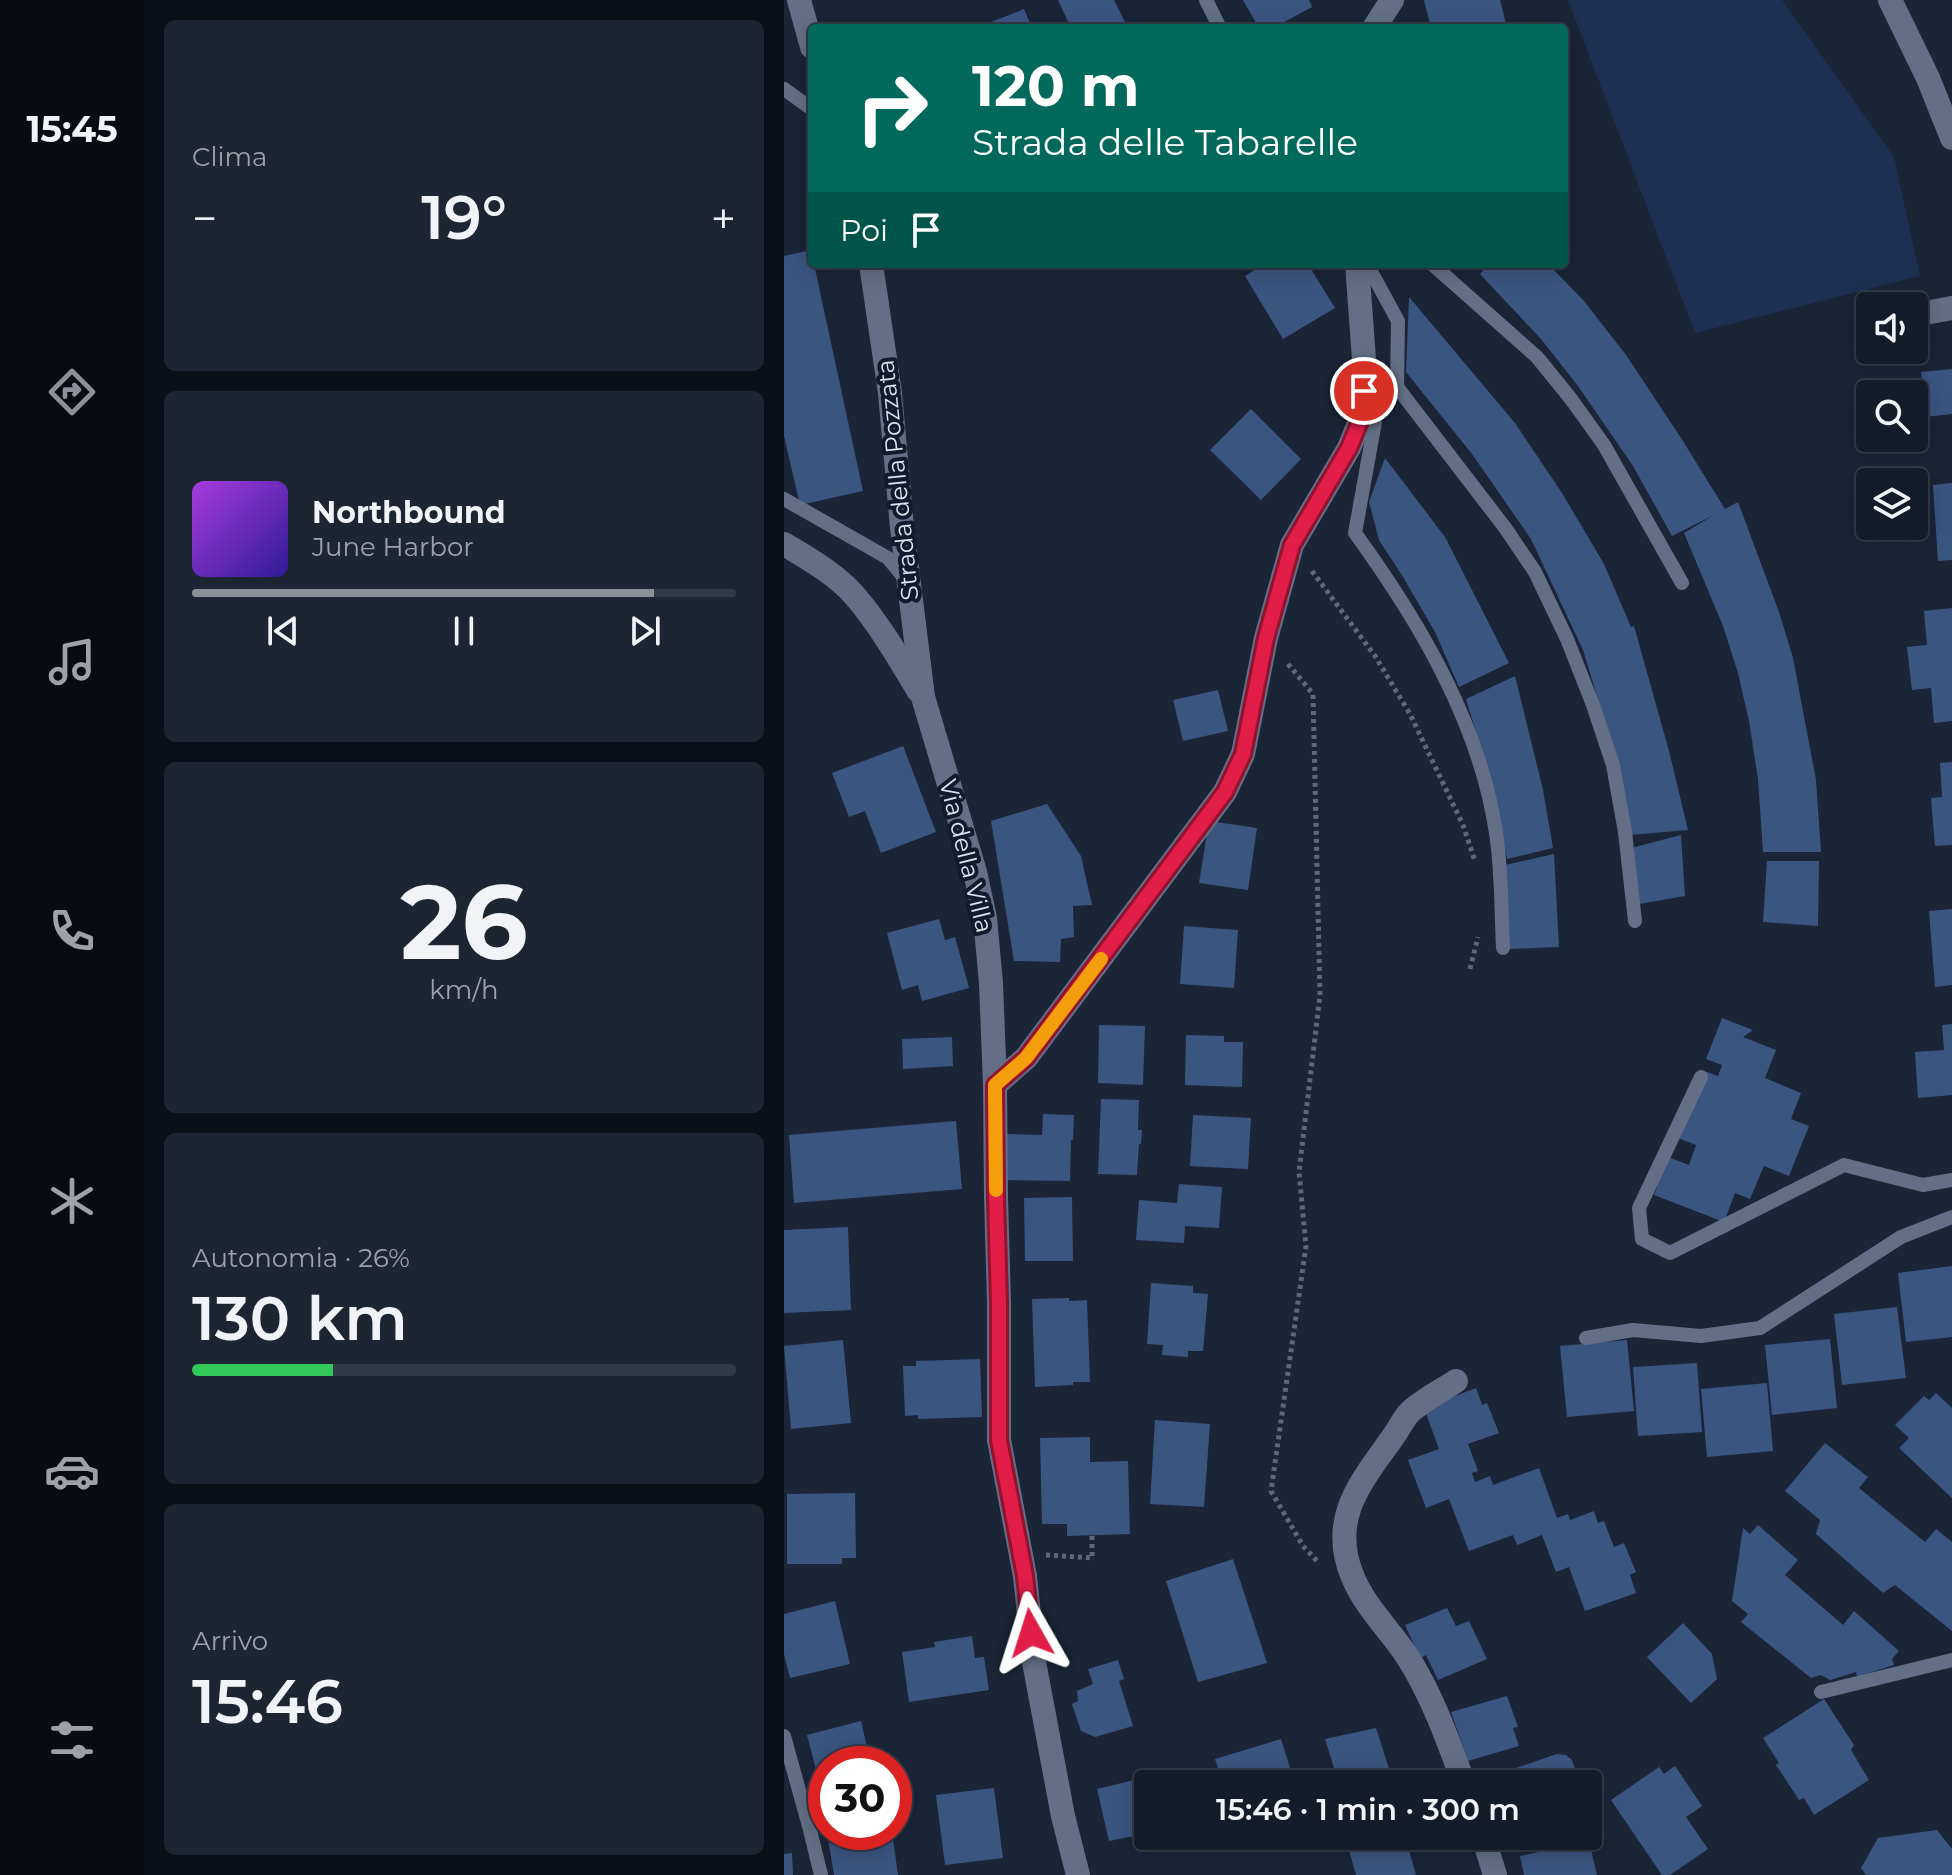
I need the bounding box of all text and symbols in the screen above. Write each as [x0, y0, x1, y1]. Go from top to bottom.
text: 120 m [972, 52, 1140, 120]
icon: right [840, 56, 944, 160]
text: 15:45 [26, 107, 118, 151]
text: Strada delle Tabarelle [972, 120, 1358, 164]
text: Clima [192, 141, 267, 173]
text: 19° [421, 181, 507, 254]
text: − [192, 191, 217, 245]
text: + [711, 191, 736, 245]
icon: arrive [904, 208, 948, 252]
text: Poi [840, 212, 888, 249]
map controls [1856, 292, 1928, 540]
button: sound [1856, 292, 1928, 364]
pin [1330, 357, 1398, 425]
street label: Strada della Pozzata [870, 358, 925, 602]
icon: directions [44, 364, 100, 420]
icon: arrive [1342, 369, 1386, 413]
button: search [1856, 380, 1928, 452]
button: layers [1856, 468, 1928, 540]
text: Northbound [312, 494, 506, 531]
text: June Harbor [312, 531, 474, 563]
icon: previous [261, 609, 305, 653]
icon: pause [442, 609, 486, 653]
icon: next [623, 609, 667, 653]
icon: music [44, 634, 100, 690]
street label: Via della Villa [933, 776, 1000, 936]
text: 26 [400, 858, 528, 985]
icon: phone [44, 903, 100, 959]
text: km/h [429, 974, 499, 1006]
icon: climate [44, 1173, 100, 1229]
text: Autonomia · 26% [192, 1242, 410, 1274]
text: 130 km [192, 1282, 408, 1355]
icon: car [44, 1443, 100, 1499]
position arrow [989, 1591, 1073, 1675]
text: Arrivo [192, 1625, 268, 1657]
text: 15:46 [192, 1665, 343, 1738]
icon: filters [44, 1712, 100, 1768]
speed limit sign: 30 [808, 1746, 912, 1850]
text: 15:46 · 1 min · 300 m [1216, 1791, 1520, 1828]

